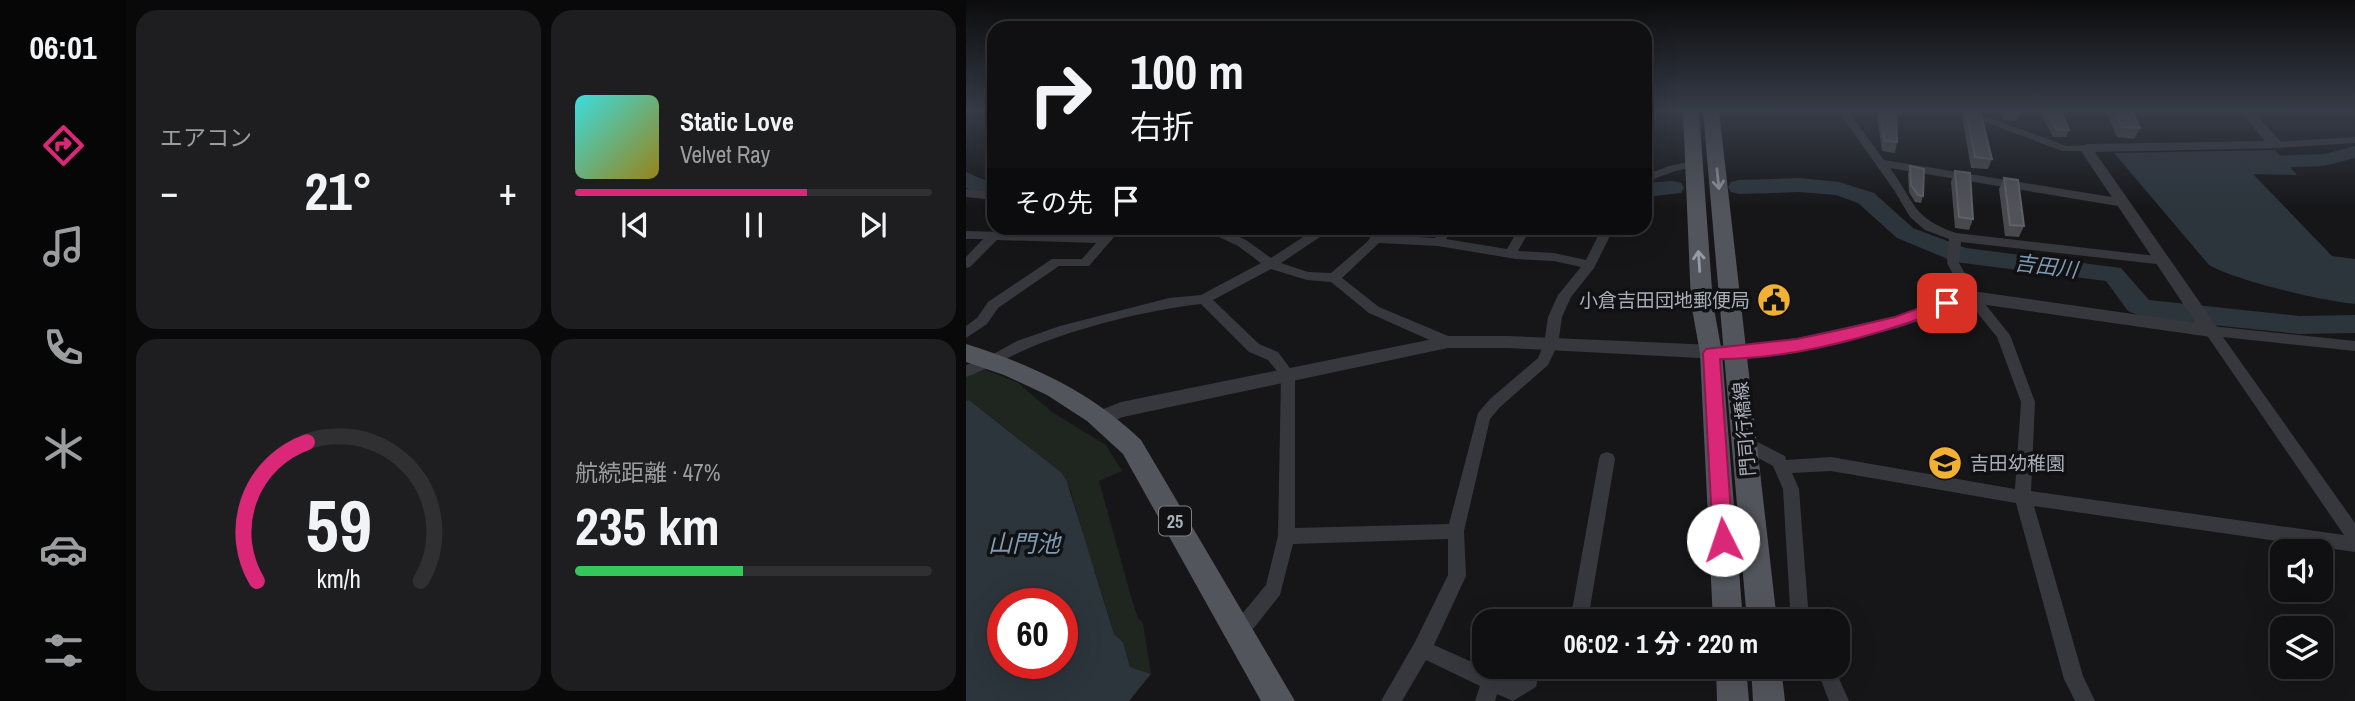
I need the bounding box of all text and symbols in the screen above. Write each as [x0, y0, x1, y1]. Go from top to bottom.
text: 06:01 [29, 26, 97, 69]
text: 100 m [1130, 38, 1244, 104]
icon: right [1015, 49, 1106, 140]
text: Static Love [680, 104, 794, 139]
text: 右折 [1130, 105, 1194, 148]
icon: directions [39, 121, 88, 170]
text: エアコン [160, 122, 252, 153]
text: Velvet Ray [680, 139, 770, 170]
text: 21° [304, 156, 373, 226]
text: − [160, 166, 178, 217]
text: + [499, 166, 517, 217]
one-way arrow [1712, 167, 1725, 189]
icon: arrive [1107, 182, 1145, 220]
text: その先 [1015, 185, 1093, 220]
icon: previous [616, 206, 654, 244]
icon: pause [735, 206, 773, 244]
icon: next [854, 206, 892, 244]
icon: music [39, 222, 88, 271]
water label: 吉田川 [2013, 248, 2081, 284]
one-way arrow [1692, 250, 1705, 272]
pin [1917, 273, 1977, 333]
public building icon: 小倉吉田団地郵便局 [1755, 281, 1793, 319]
icon: arrive [1928, 284, 1966, 322]
place label: 小倉吉田団地郵便局 [1579, 287, 1750, 313]
icon: phone [39, 323, 88, 372]
street label: 門司行橋線 [1727, 381, 1761, 477]
icon: climate [39, 424, 88, 473]
school or university icon: 吉田幼稚園 [1926, 444, 1964, 482]
place label: 吉田幼稚園 [1970, 450, 2065, 476]
text: 航続距離 · 47% [575, 457, 720, 488]
text: 59 [305, 476, 372, 574]
text: 235 km [575, 491, 720, 561]
position arrow [1686, 503, 1760, 577]
road number: 25 [1159, 506, 1191, 536]
icon: car [39, 525, 88, 574]
water label: 山門池 [988, 527, 1062, 559]
map controls [2270, 539, 2333, 679]
button: sound [2270, 539, 2333, 602]
text: km/h [316, 562, 361, 596]
speed limit sign: 60 [987, 588, 1078, 679]
button: layers [2270, 616, 2333, 679]
icon: filters [39, 626, 88, 675]
text: 06:02 · 1 分 · 220 m [1564, 626, 1758, 661]

